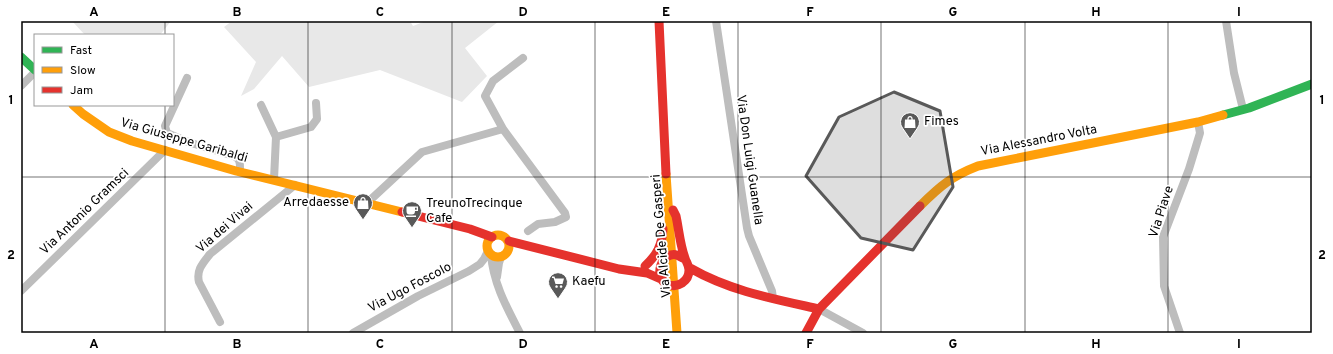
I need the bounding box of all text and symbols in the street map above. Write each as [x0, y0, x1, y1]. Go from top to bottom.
text: A [89, 5, 99, 21]
text: B [233, 5, 242, 21]
text: C [376, 5, 384, 21]
text: D [518, 5, 528, 21]
text: E [662, 5, 670, 21]
text: F [806, 5, 814, 21]
text: G [949, 5, 958, 21]
text: H [1091, 5, 1101, 21]
text: I [1237, 5, 1241, 21]
legend [34, 34, 174, 106]
text: Fast [70, 43, 92, 59]
text: Slow [70, 63, 96, 79]
text: Jam [70, 83, 93, 99]
text: 1 [8, 93, 14, 109]
text: 1 [1319, 93, 1325, 109]
street label: Via Don Luigi Guanella [732, 94, 766, 226]
shop icon: Fimes [899, 111, 921, 139]
place label: Fimes [924, 114, 959, 130]
street label: Via Giuseppe Garibaldi [118, 115, 250, 167]
street label: Via Alessandro Volta [979, 122, 1099, 160]
street label: Via Antonio Gramsci [37, 165, 133, 259]
street label: Via Alcide De Gasperi [649, 173, 675, 299]
street label: Via Piave [1146, 184, 1178, 240]
shop icon: Arredaesse [352, 192, 374, 220]
place label: Arredaesse [283, 195, 349, 211]
place label: TreunoTrecinque Cafe [426, 196, 522, 227]
street label: Via dei Vivai [193, 199, 257, 257]
cafe icon: TreunoTrecinque Cafe [401, 200, 423, 228]
text: 2 [7, 248, 15, 264]
text: 2 [1318, 248, 1326, 264]
street label: Via Ugo Foscolo [366, 259, 454, 317]
supermarket icon: Kaefu [547, 271, 569, 299]
place label: Kaefu [572, 274, 606, 290]
text: A [89, 337, 99, 353]
text: B [233, 337, 242, 353]
text: C [376, 337, 384, 353]
text: D [518, 337, 528, 353]
text: E [662, 337, 670, 353]
text: F [806, 337, 814, 353]
text: G [949, 337, 958, 353]
text: H [1091, 337, 1101, 353]
text: I [1237, 337, 1241, 353]

